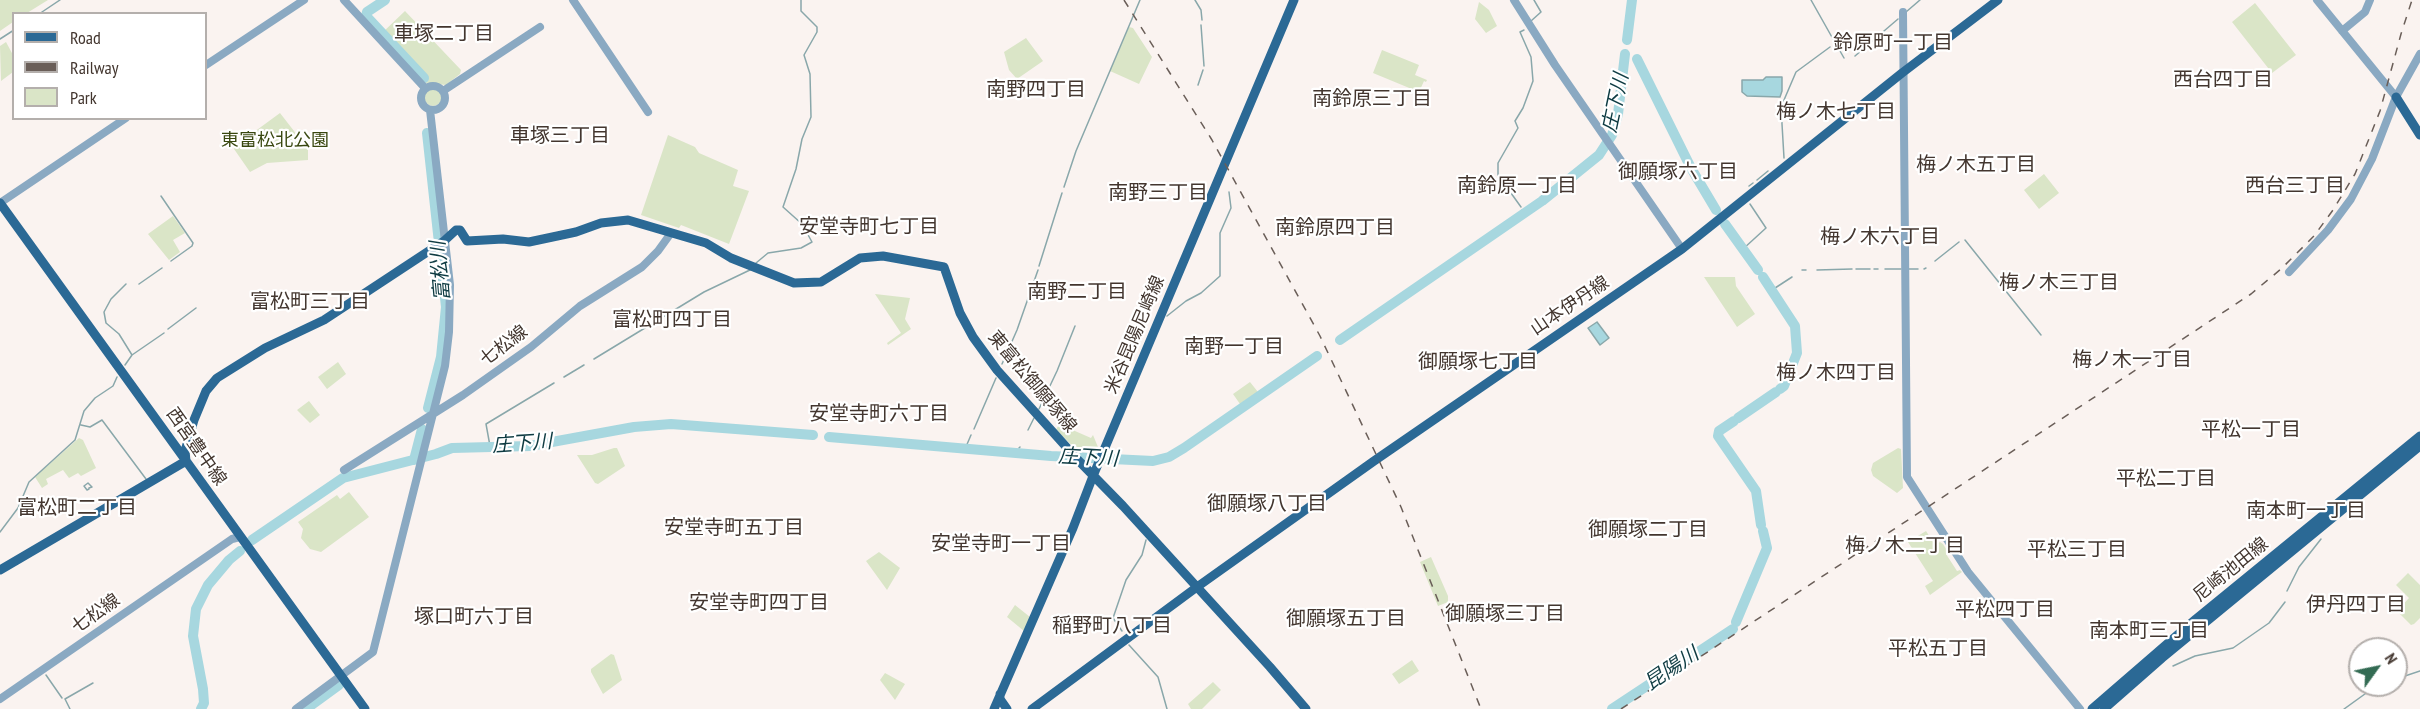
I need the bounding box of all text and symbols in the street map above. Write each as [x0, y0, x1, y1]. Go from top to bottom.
legend [12, 12, 207, 120]
district label: 車塚二丁目 [394, 22, 494, 46]
text: Road [70, 26, 101, 49]
district label: 鈴原町一丁目 [1833, 31, 1953, 55]
text: Railway [70, 56, 119, 79]
district label: 西台四丁目 [2173, 68, 2273, 92]
water label: 庄下川 [1598, 71, 1634, 135]
district label: 南野四丁目 [986, 78, 1086, 102]
text: Park [70, 86, 97, 109]
district label: 南鈴原三丁目 [1312, 87, 1432, 111]
district label: 梅ノ木七丁目 [1776, 100, 1896, 124]
district label: 車塚三丁目 [510, 124, 610, 148]
park label: 東富松北公園 [221, 130, 329, 152]
district label: 梅ノ木五丁目 [1916, 153, 2036, 177]
district label: 御願塚六丁目 [1618, 160, 1738, 184]
district label: 南鈴原一丁目 [1457, 174, 1577, 198]
district label: 西台三丁目 [2245, 174, 2345, 198]
district label: 南野三丁目 [1108, 181, 1208, 205]
district label: 安堂寺町七丁目 [799, 215, 939, 239]
district label: 南鈴原四丁目 [1275, 216, 1395, 240]
district label: 梅ノ木六丁目 [1820, 225, 1940, 249]
water label: 富松川 [426, 240, 456, 302]
district label: 梅ノ木三丁目 [1999, 271, 2119, 295]
street label: 山本伊丹線 [1527, 272, 1613, 340]
street label: 米谷昆陽尼崎線 [1100, 273, 1170, 397]
district label: 南野二丁目 [1027, 280, 1127, 304]
district label: 富松町三丁目 [250, 290, 370, 314]
district label: 富松町四丁目 [612, 308, 732, 332]
street label: 七松線 [476, 321, 532, 371]
street label: 東富松御願塚線 [983, 327, 1081, 437]
district label: 南野一丁目 [1184, 335, 1284, 359]
district label: 梅ノ木一丁目 [2072, 348, 2192, 372]
district label: 御願塚七丁目 [1418, 350, 1538, 374]
district label: 梅ノ木四丁目 [1776, 361, 1896, 385]
district label: 安堂寺町六丁目 [809, 402, 949, 426]
street label: 西宮豊中線 [161, 404, 231, 490]
district label: 平松一丁目 [2201, 418, 2301, 442]
water label: 庄下川 [491, 430, 553, 458]
water label: 庄下川 [1057, 444, 1119, 472]
district label: 平松二丁目 [2116, 467, 2216, 491]
district label: 御願塚八丁目 [1207, 492, 1327, 516]
district label: 富松町二丁目 [17, 496, 137, 520]
district label: 南本町一丁目 [2246, 499, 2366, 523]
district label: 安堂寺町五丁目 [664, 516, 804, 540]
district label: 御願塚二丁目 [1588, 518, 1708, 542]
district label: 安堂寺町一丁目 [931, 532, 1071, 556]
street label: 尼崎池田線 [2189, 533, 2273, 607]
district label: 梅ノ木二丁目 [1845, 534, 1965, 558]
district label: 平松三丁目 [2027, 538, 2127, 562]
street label: 七松線 [68, 590, 124, 638]
district label: 安堂寺町四丁目 [689, 591, 829, 615]
district label: 伊丹四丁目 [2306, 593, 2406, 617]
district label: 平松四丁目 [1955, 598, 2055, 622]
district label: 御願塚三丁目 [1445, 602, 1565, 626]
district label: 塚口町六丁目 [414, 605, 534, 629]
district label: 御願塚五丁目 [1286, 607, 1406, 631]
district label: 稲野町八丁目 [1052, 614, 1172, 638]
district label: 南本町三丁目 [2089, 619, 2209, 643]
district label: 平松五丁目 [1888, 637, 1988, 661]
north arrow [2348, 637, 2408, 697]
water label: 昆陽川 [1640, 642, 1704, 696]
text: N [2381, 649, 2402, 667]

